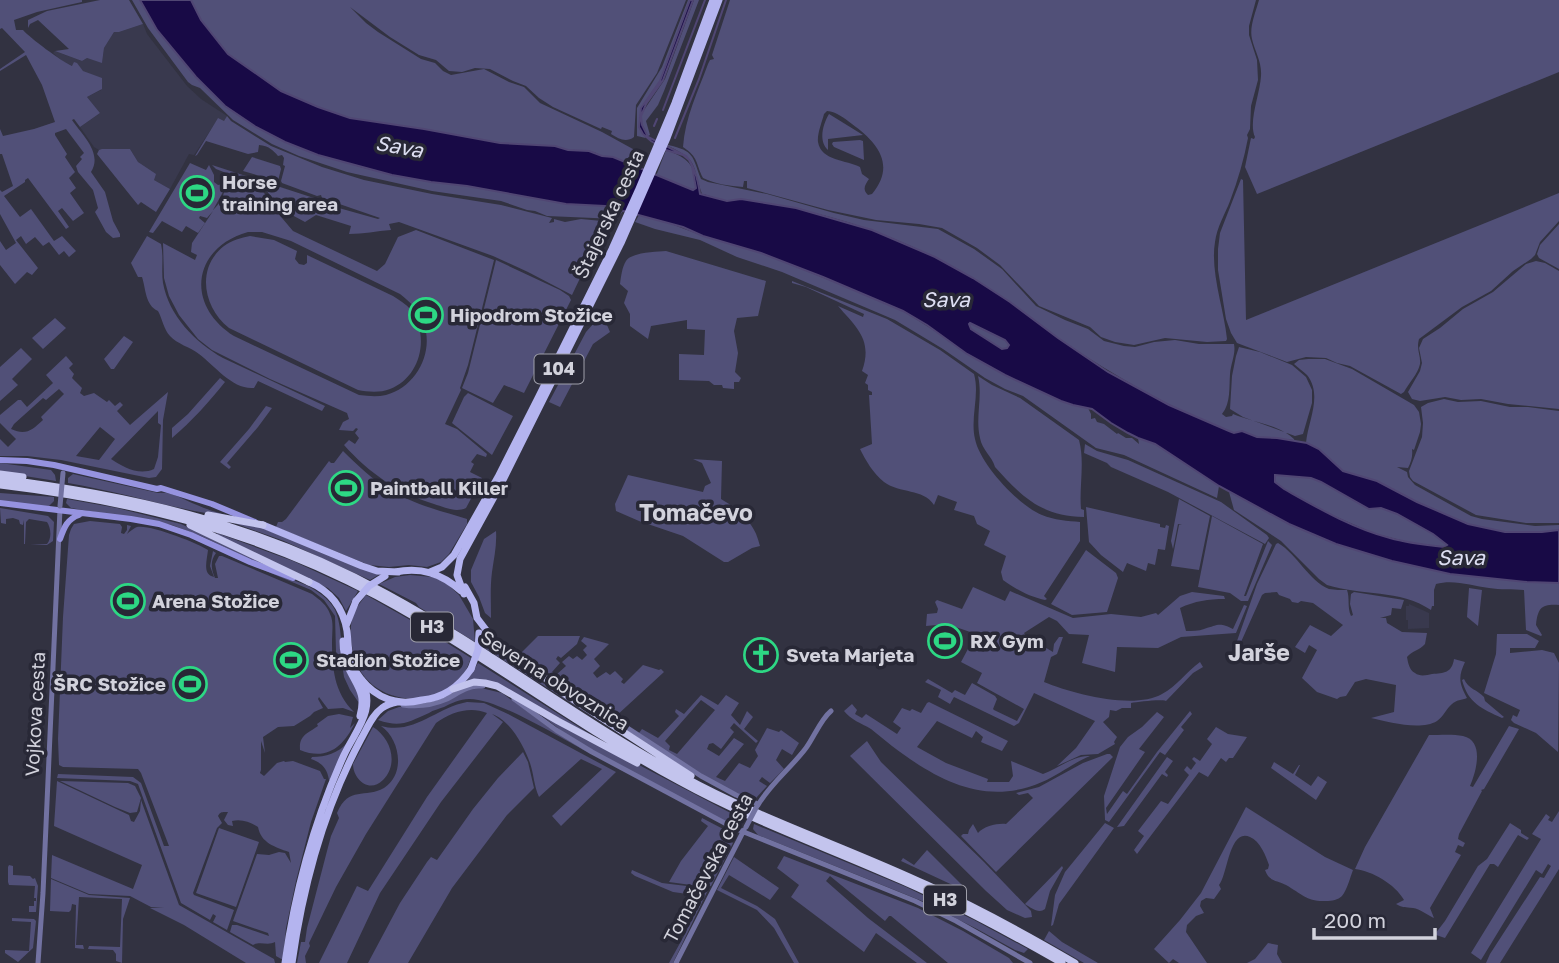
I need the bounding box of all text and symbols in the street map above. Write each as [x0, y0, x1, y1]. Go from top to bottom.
water label: Sava [373, 129, 426, 163]
street label: Štajerska cesta [569, 146, 648, 282]
place label: Horse training area [222, 170, 338, 215]
sports icon: Horse training area [178, 174, 216, 212]
water label: Sava [922, 286, 971, 312]
sports icon: Hipodrom Stožice [407, 296, 445, 334]
place label: Hipodrom Stožice [450, 303, 613, 326]
road number: 104 [534, 354, 584, 384]
sports icon: Paintball Killer [327, 469, 365, 507]
place label: Paintball Killer [370, 476, 509, 499]
district label: Tomačevo [639, 498, 753, 526]
water label: Sava [1437, 544, 1486, 570]
sports icon: Arena Stožice [109, 582, 147, 620]
place label: Arena Stožice [152, 589, 280, 612]
road number: H3 [411, 612, 453, 642]
sports icon: RX Gym [926, 622, 964, 660]
street label: Severna obvoznica [477, 625, 634, 735]
place label: RX Gym [970, 629, 1044, 652]
church icon: Sveta Marjeta [742, 636, 780, 674]
district label: Jarše [1228, 638, 1290, 666]
sports icon: Stadion Stožice [272, 641, 310, 679]
place label: Sveta Marjeta [786, 643, 914, 666]
place label: Stadion Stožice [316, 648, 460, 671]
street label: Vojkova cesta [20, 651, 49, 777]
sports icon: ŠRC Stožice [171, 665, 209, 703]
place label: ŠRC Stožice [53, 672, 166, 695]
street label: Tomačevska cesta [658, 789, 757, 947]
road number: H3 [924, 886, 966, 915]
scale bar [1314, 897, 1435, 941]
text: 200 m [1324, 907, 1386, 933]

